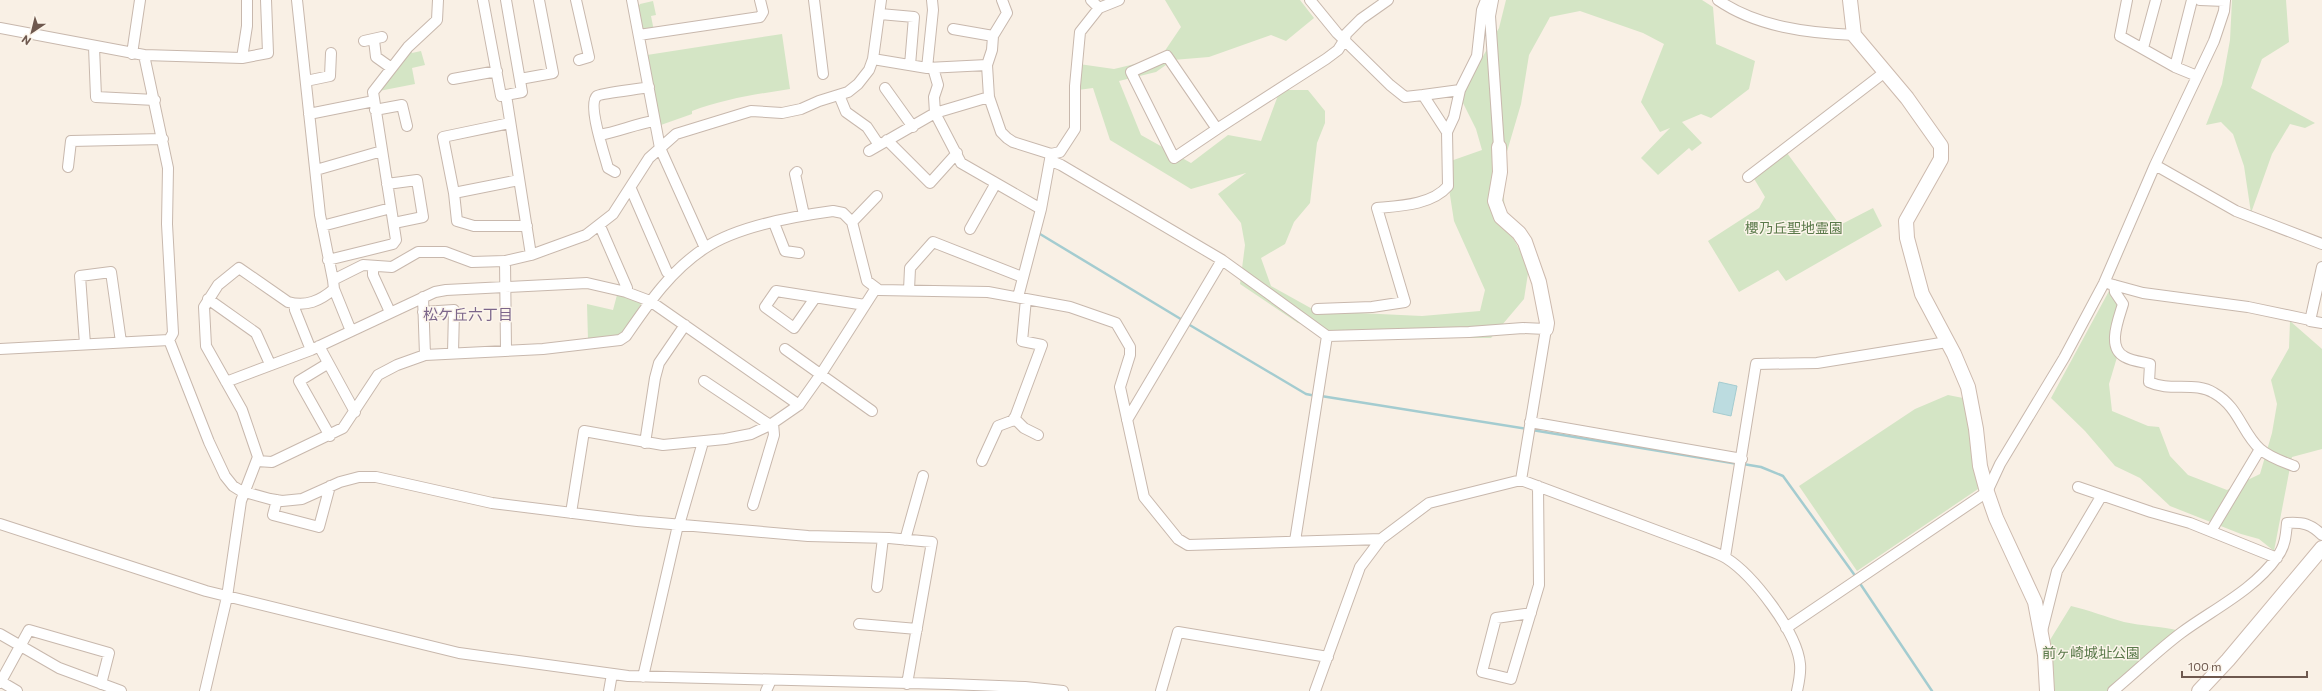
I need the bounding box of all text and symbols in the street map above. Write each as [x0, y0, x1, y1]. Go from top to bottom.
north arrow [12, 12, 52, 52]
text: N [19, 33, 33, 48]
park label: 櫻乃丘聖地霊園 [1745, 219, 1843, 236]
district label: 松ケ丘六丁目 [423, 305, 513, 323]
park label: 前ヶ崎城址公園 [2042, 644, 2140, 661]
scale bar [2182, 653, 2307, 679]
text: 100 m [2188, 659, 2222, 673]

